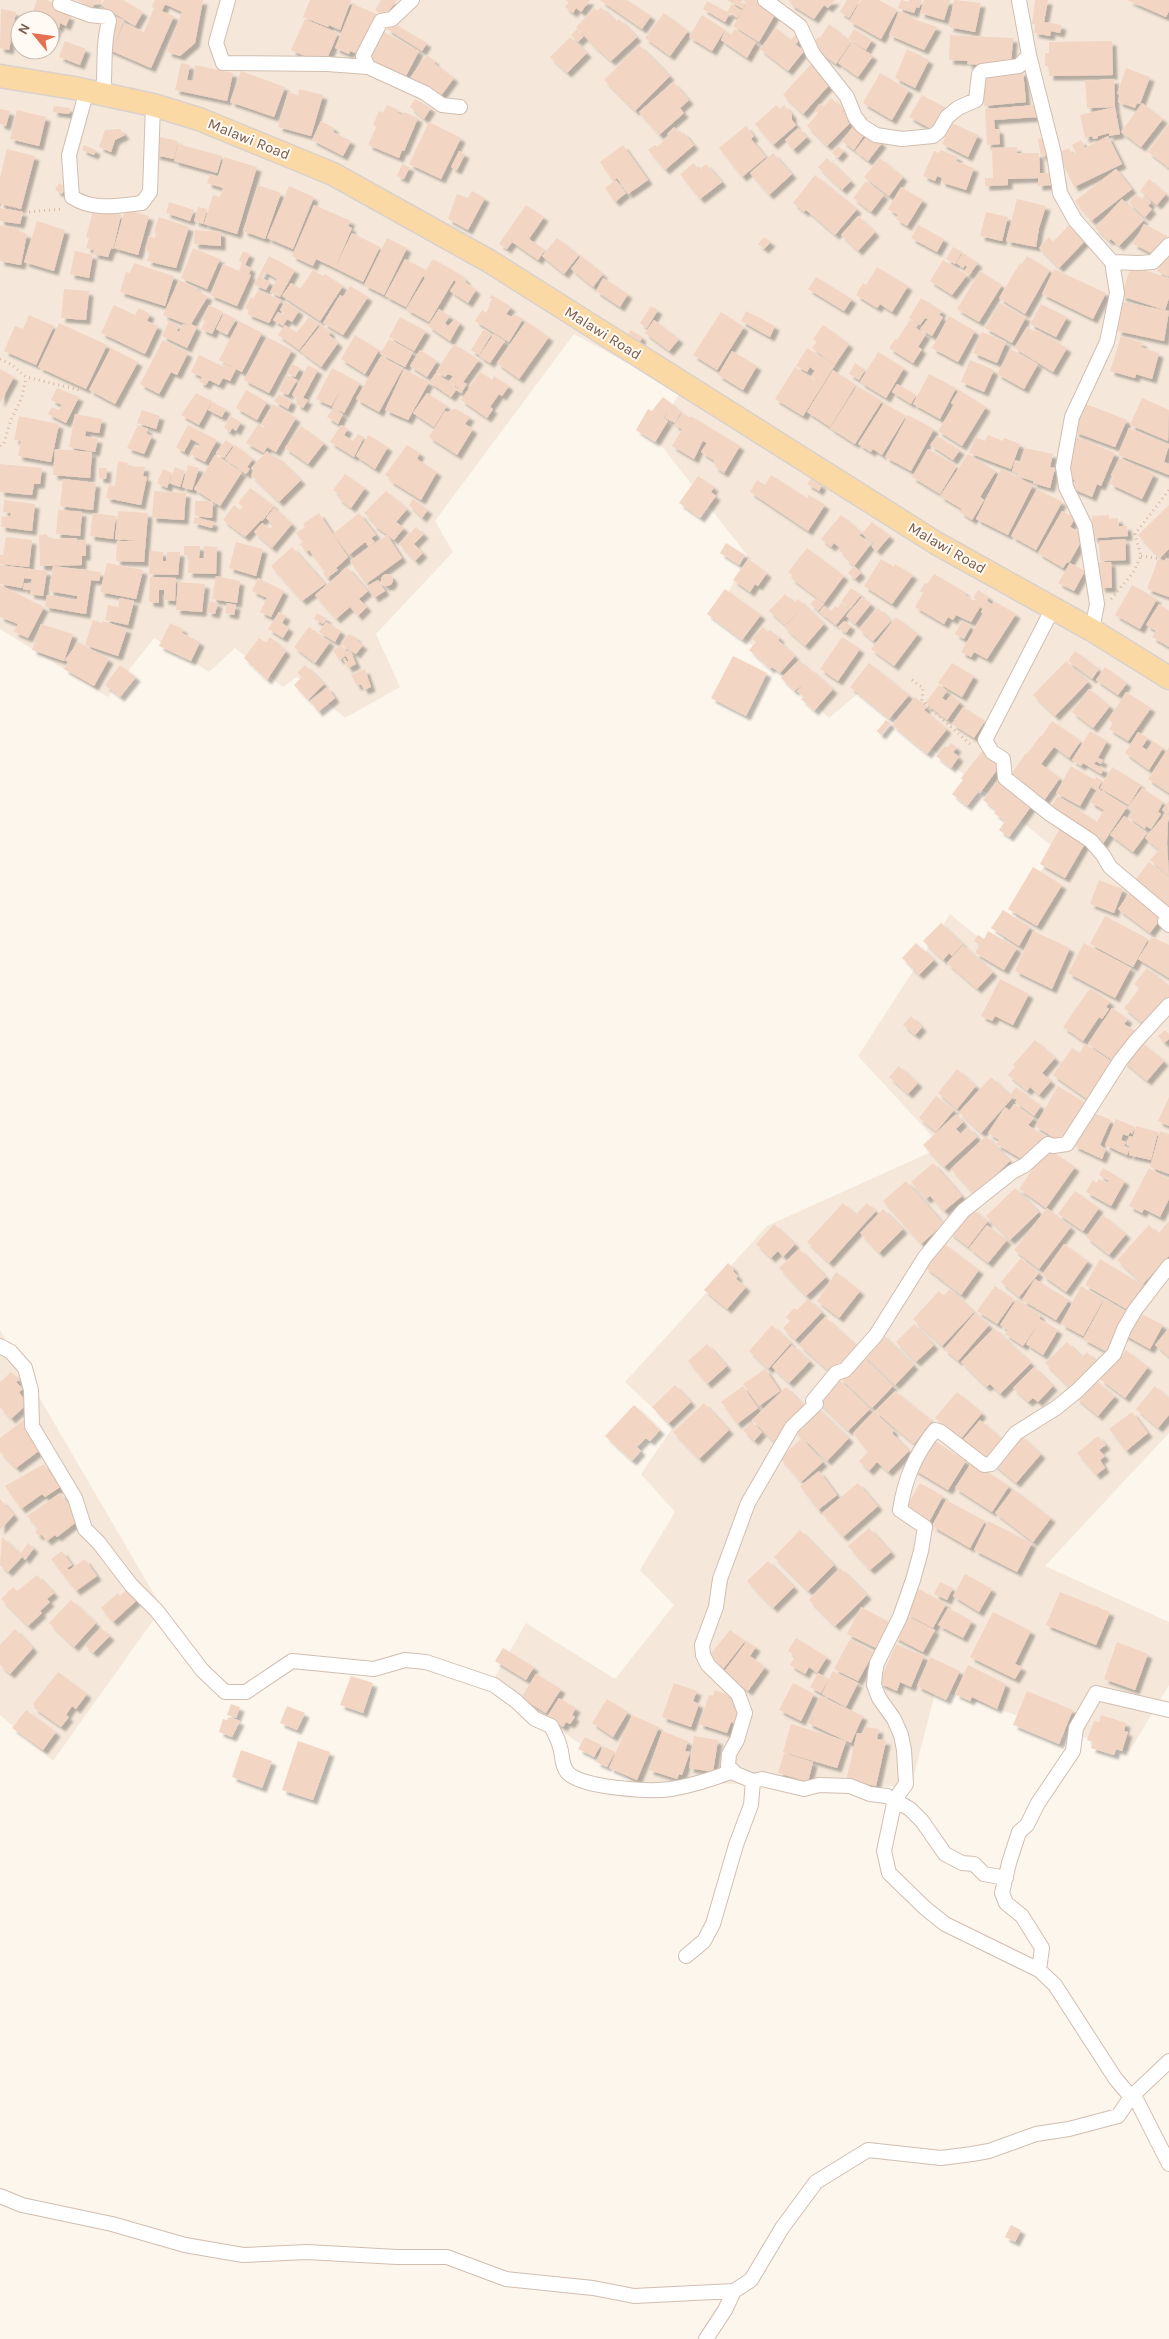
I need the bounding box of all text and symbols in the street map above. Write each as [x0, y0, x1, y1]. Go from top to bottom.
north arrow [10, 10, 60, 60]
text: N [14, 20, 34, 37]
street label: Malawi Road [205, 114, 293, 164]
street label: Malawi Road [561, 302, 645, 364]
street label: Malawi Road [905, 518, 989, 578]

